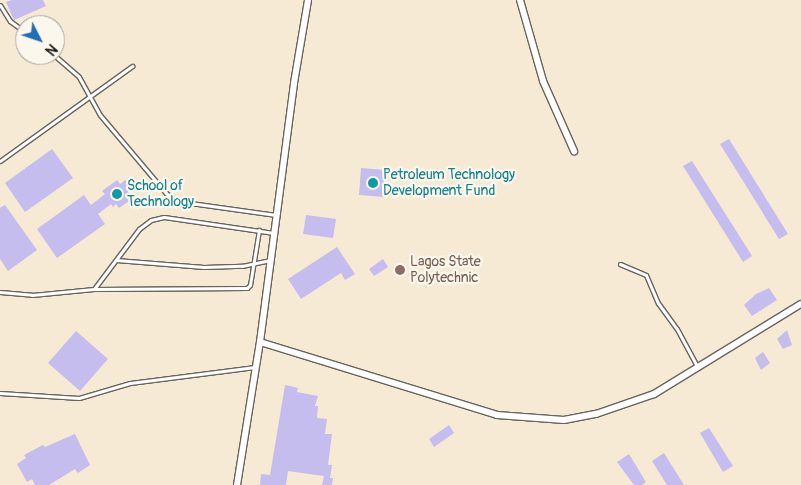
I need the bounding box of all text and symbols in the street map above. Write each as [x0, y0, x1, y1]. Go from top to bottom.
north arrow [15, 15, 65, 65]
text: N [41, 40, 60, 59]
place label: Petroleum Technology Development Fund [383, 167, 515, 200]
marker: Petroleum Technology Development Fund [367, 177, 379, 189]
place label: School of Technology [127, 178, 194, 210]
marker: School of Technology [111, 188, 123, 200]
place label: Lagos State Polytechnic [410, 254, 481, 286]
marker: Lagos State Polytechnic [394, 264, 406, 276]

